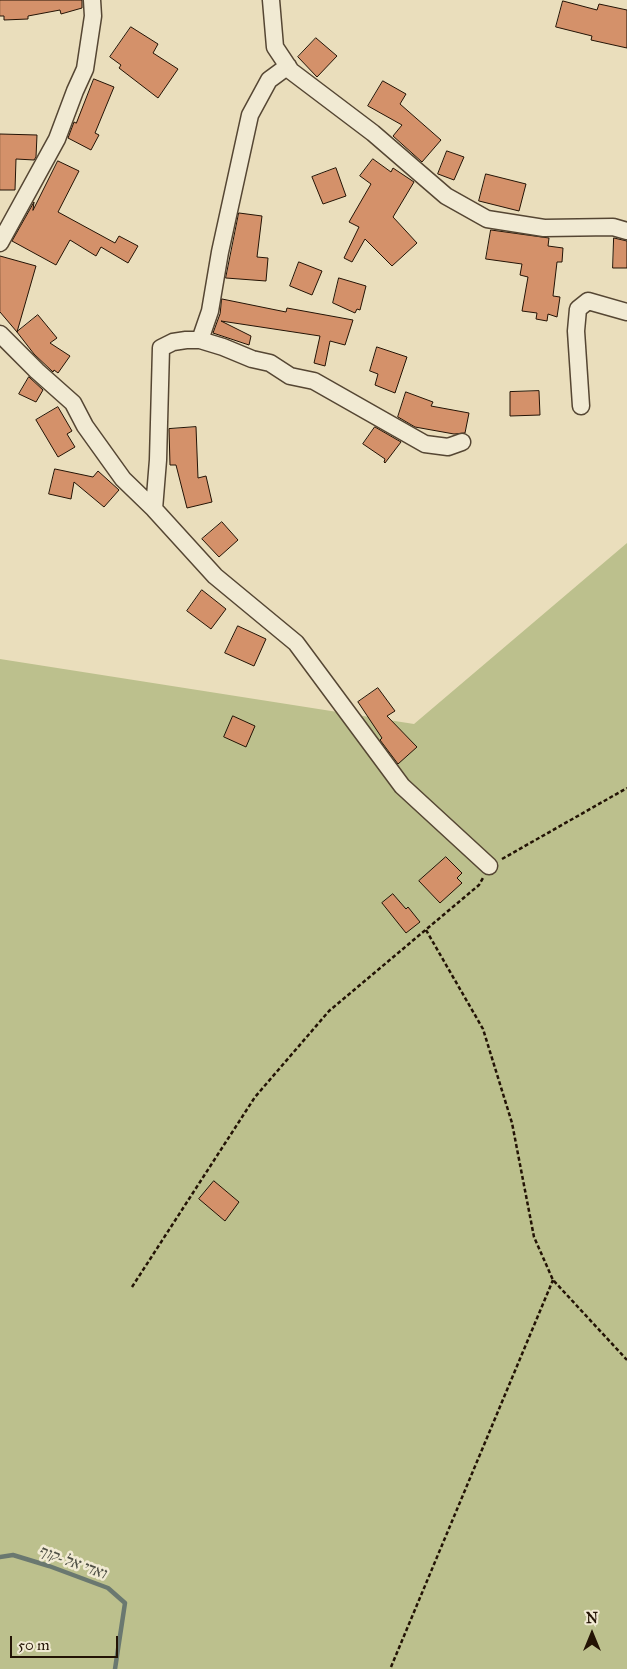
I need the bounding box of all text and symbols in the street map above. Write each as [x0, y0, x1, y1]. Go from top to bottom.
water label: ואדי אל-קוף [35, 1542, 109, 1584]
north arrow [567, 1609, 617, 1659]
text: N [586, 1610, 598, 1627]
scale bar [12, 1626, 120, 1658]
text: 50 m [18, 1636, 50, 1654]

